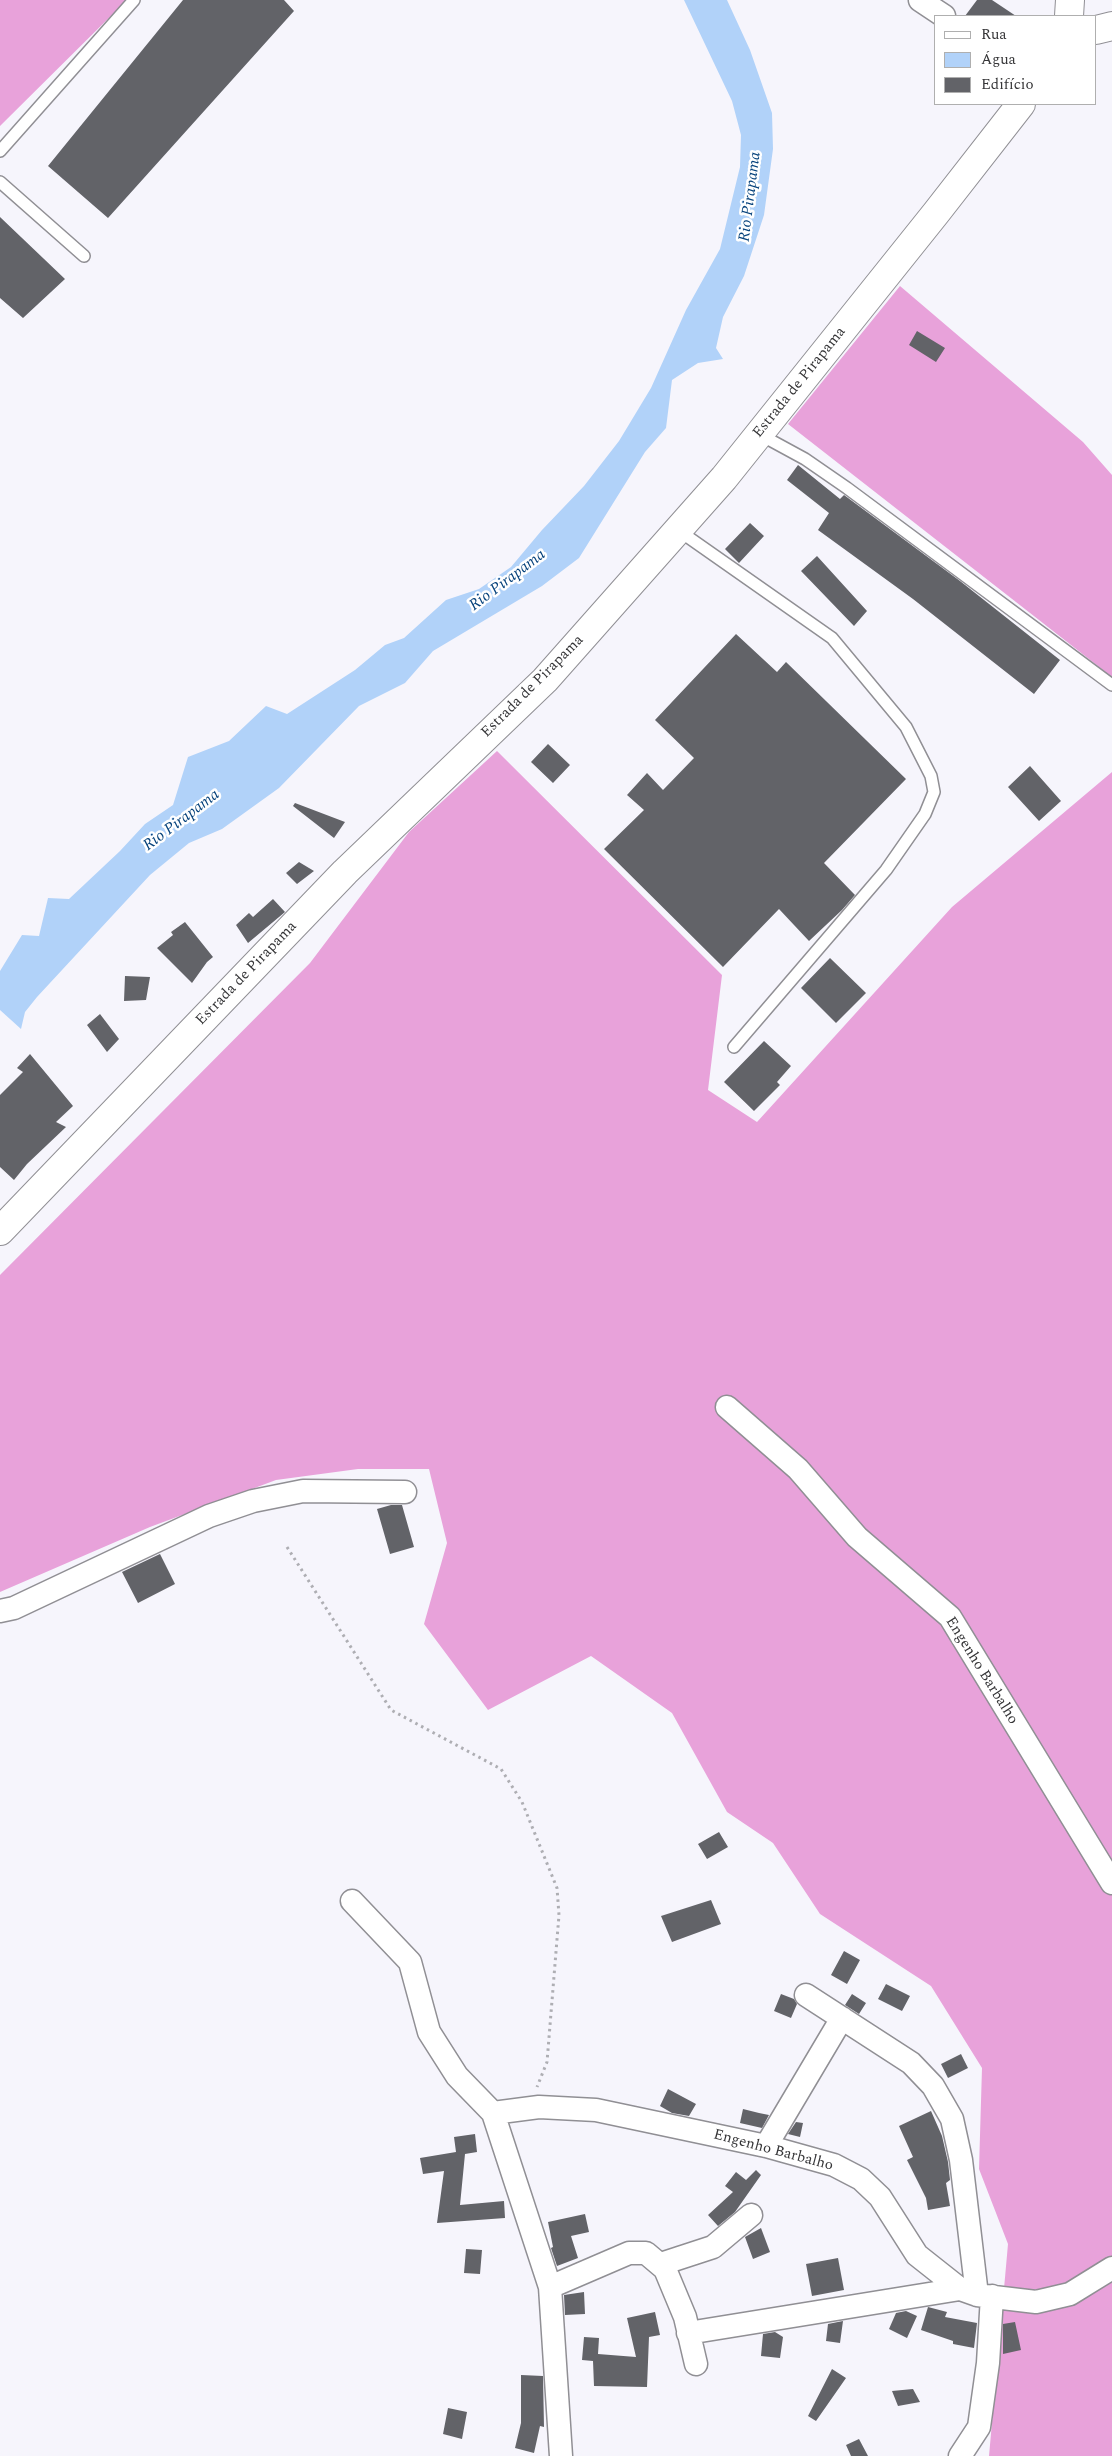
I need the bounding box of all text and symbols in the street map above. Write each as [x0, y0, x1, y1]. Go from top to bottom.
legend [934, 15, 1097, 105]
text: Rua [981, 23, 1007, 46]
text: Água [981, 48, 1016, 71]
text: Edifício [981, 73, 1034, 96]
water label: Rio Pirapama [736, 151, 766, 243]
street label: Estrada de Pirapama [750, 324, 850, 442]
water label: Rio Pirapama [466, 546, 550, 616]
street label: Estrada de Pirapama [478, 632, 588, 742]
water label: Rio Pirapama [140, 786, 224, 856]
street label: Estrada de Pirapama [193, 918, 301, 1030]
street label: Engenho Barbalho [941, 1614, 1021, 1728]
street label: Engenho Barbalho [711, 2126, 835, 2176]

